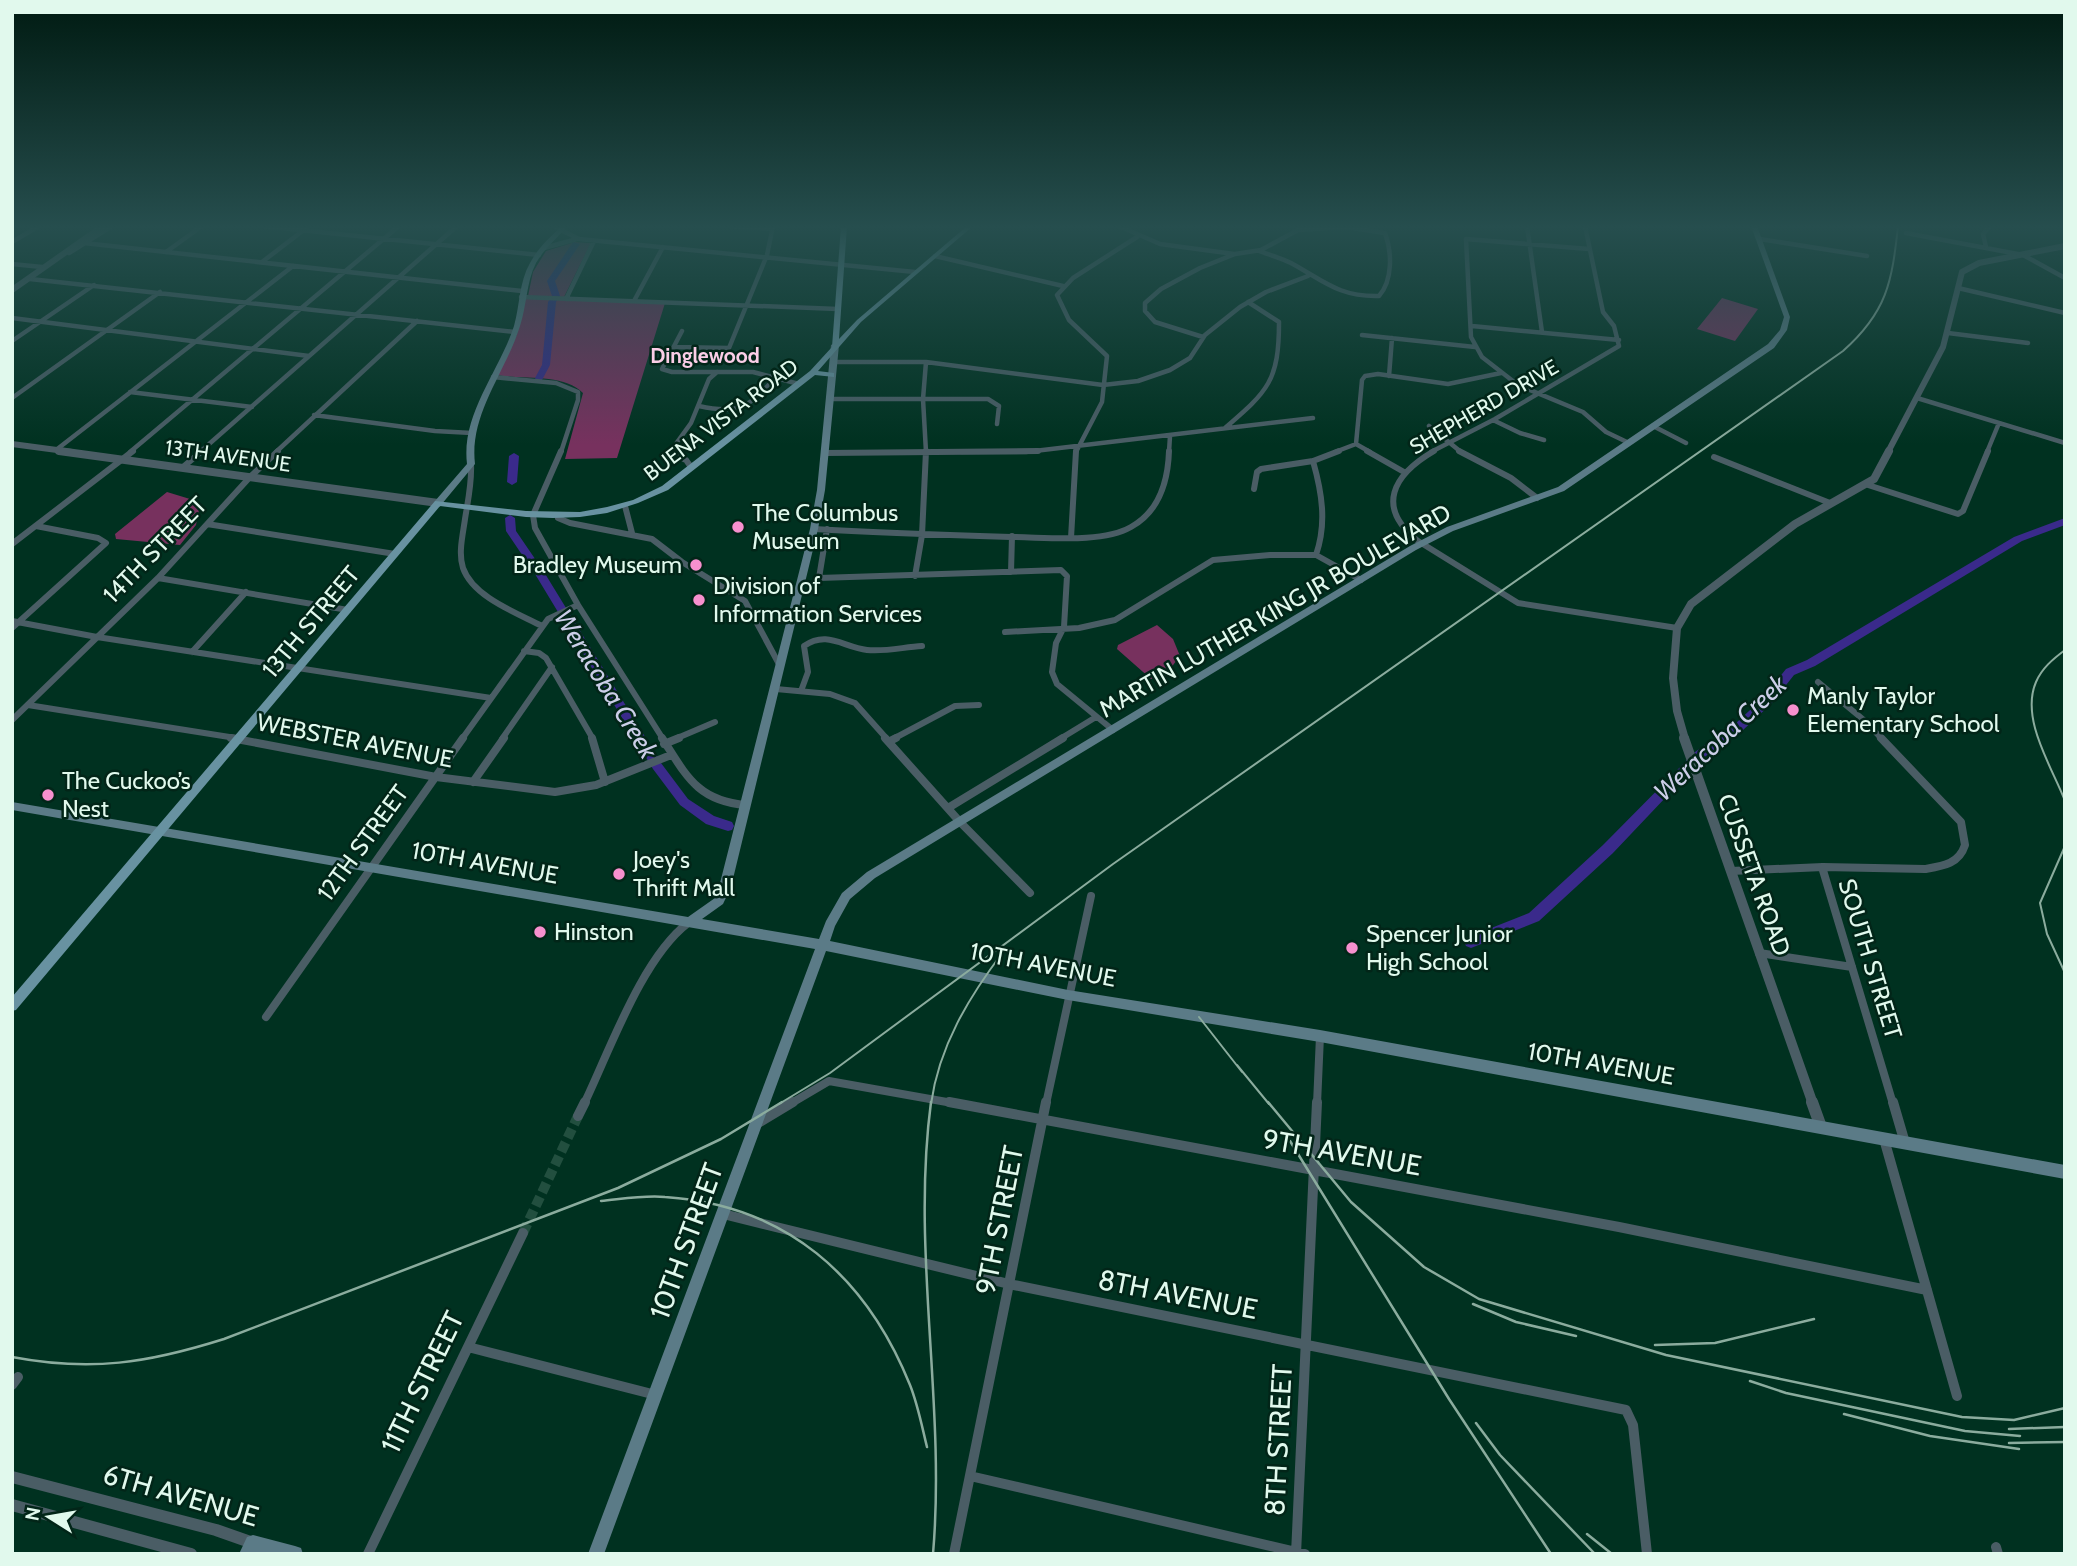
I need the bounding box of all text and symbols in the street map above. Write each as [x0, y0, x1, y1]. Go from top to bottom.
district label: Dinglewood [650, 343, 760, 368]
street label: BUENA VISTA ROAD [639, 353, 803, 486]
street label: SHEPHERD DRIVE [1405, 354, 1563, 459]
street label: 13TH AVENUE [163, 434, 293, 477]
street label: 14TH STREET [97, 490, 213, 609]
place label: The Columbus Museum [752, 498, 898, 555]
street label: MARTIN LUTHER KING JR BOULEVARD [1094, 498, 1456, 723]
marker: The Columbus Museum [730, 519, 746, 535]
place label: Bradley Museum [513, 550, 682, 579]
marker: Bradley Museum [688, 557, 704, 573]
street label: 13TH STREET [256, 560, 366, 683]
place label: Division of Information Services [713, 571, 922, 628]
marker: Division of Information Services [691, 592, 707, 608]
water label: Weracoba Creek [547, 603, 665, 765]
water label: Weracoba Creek [1647, 668, 1794, 808]
place label: Manly Taylor Elementary School [1807, 681, 2000, 738]
marker: Manly Taylor Elementary School [1785, 702, 1801, 718]
street label: WEBSTER AVENUE [255, 707, 456, 774]
place label: The Cuckoo’s Nest [62, 766, 191, 823]
street label: 12TH STREET [311, 779, 414, 906]
marker: The Cuckoo’s Nest [40, 787, 56, 803]
street label: CUSSETA ROAD [1712, 790, 1797, 960]
street label: 10TH AVENUE [410, 835, 561, 890]
place label: Joey's Thrift Mall [632, 845, 735, 902]
marker: Joey's Thrift Mall [611, 866, 627, 882]
street label: SOUTH STREET [1832, 875, 1909, 1043]
place label: Hinston [554, 917, 634, 946]
place label: Spencer Junior High School [1366, 919, 1513, 976]
marker: Hinston [532, 924, 548, 940]
street label: 10TH AVENUE [968, 936, 1119, 993]
marker: Spencer Junior High School [1344, 940, 1360, 956]
street label: 10TH AVENUE [1526, 1036, 1677, 1091]
street label: 9TH AVENUE [1260, 1121, 1424, 1183]
street label: 9TH STREET [968, 1143, 1030, 1297]
street label: 10TH STREET [642, 1158, 730, 1324]
street label: 8TH AVENUE [1095, 1262, 1261, 1326]
street label: 11TH STREET [373, 1306, 471, 1458]
street label: 8TH STREET [1257, 1363, 1299, 1517]
street label: 6TH AVENUE [99, 1457, 263, 1533]
north arrow [14, 1482, 84, 1552]
text: N [20, 1505, 45, 1523]

